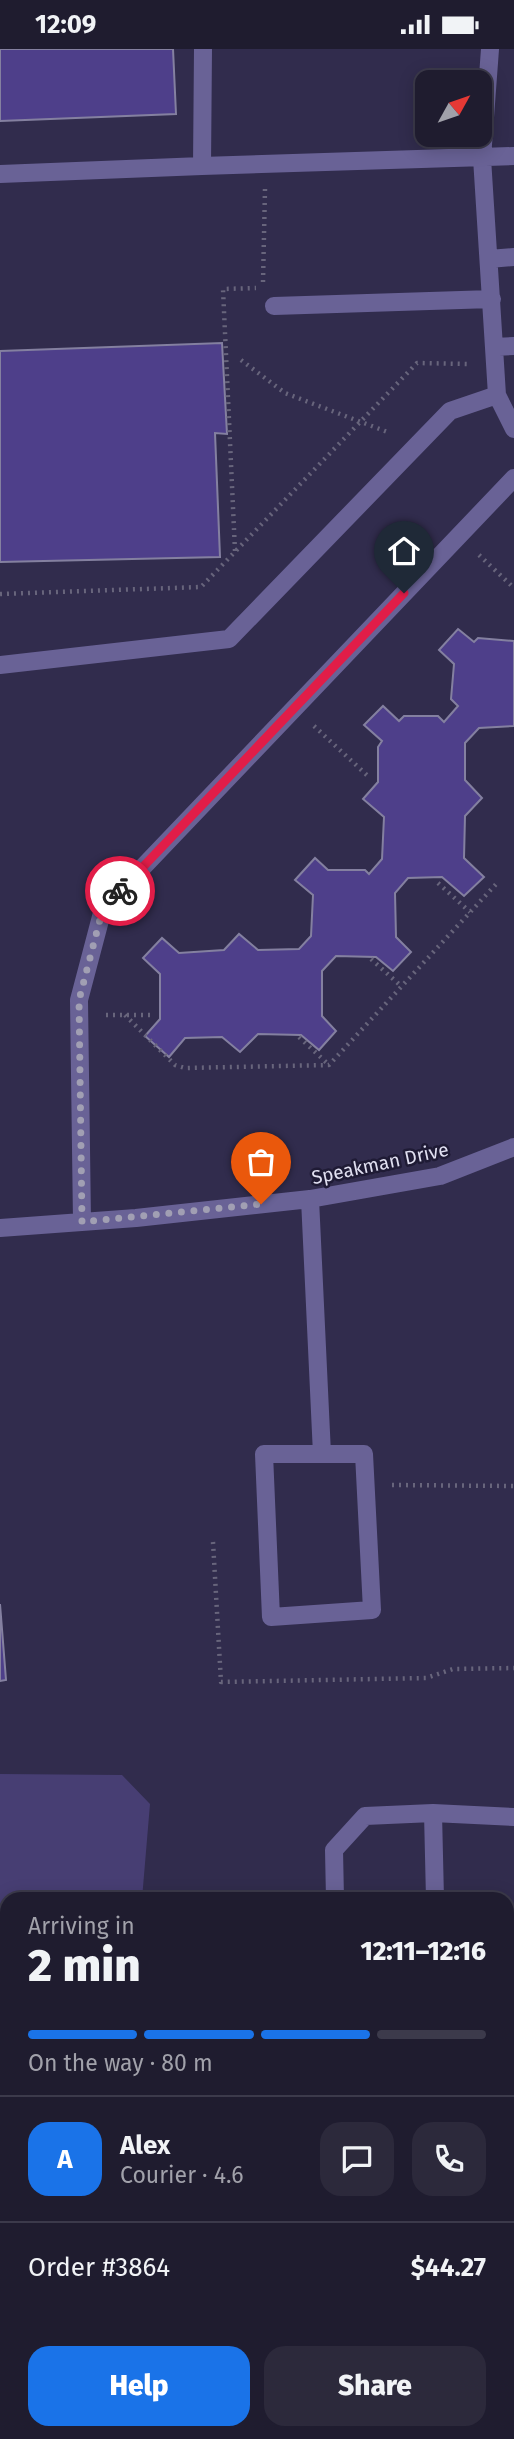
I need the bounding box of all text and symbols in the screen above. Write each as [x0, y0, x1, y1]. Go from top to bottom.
text: 12:09 [35, 9, 96, 40]
north arrow [415, 70, 492, 147]
map controls [415, 70, 492, 147]
pin [374, 521, 434, 593]
icon: home [385, 532, 423, 570]
courier [85, 856, 155, 926]
icon: bike [101, 872, 139, 910]
pin [231, 1132, 291, 1204]
street label: Speakman Drive [310, 1138, 451, 1189]
icon: bag [242, 1143, 280, 1181]
text: Arriving in [28, 1912, 135, 1940]
text: 12:11–12:16 [360, 1936, 486, 1967]
text: 2 min [28, 1938, 141, 1993]
text: On the way · 80 m [28, 2049, 213, 2077]
button: chat [320, 2122, 394, 2196]
button: phone [412, 2122, 486, 2196]
text: Alex [120, 2130, 170, 2161]
text: A [57, 2144, 73, 2175]
text: Courier · 4.6 [120, 2161, 244, 2189]
text: Order #3864 [28, 2252, 170, 2283]
text: $44.27 [411, 2252, 486, 2283]
button: Help [28, 2346, 250, 2426]
button: Share [264, 2346, 486, 2426]

